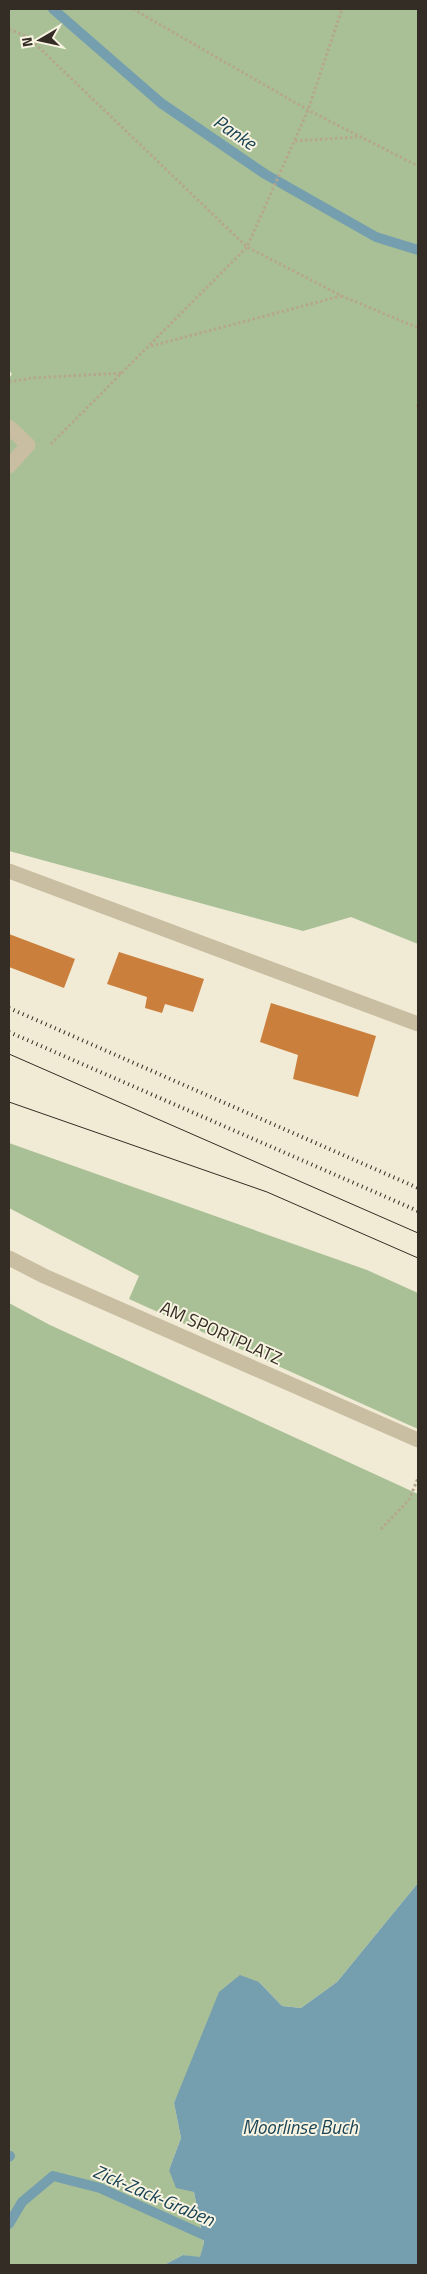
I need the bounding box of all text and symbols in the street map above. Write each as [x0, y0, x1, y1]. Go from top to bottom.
north arrow [15, 15, 65, 65]
text: N [16, 36, 38, 49]
water label: Panke [208, 107, 264, 157]
street label: AM SPORTPLATZ [156, 1294, 286, 1371]
water label: Moorlinse Buch [242, 2112, 358, 2141]
water label: Zick-Zack-Graben [89, 2156, 220, 2233]

